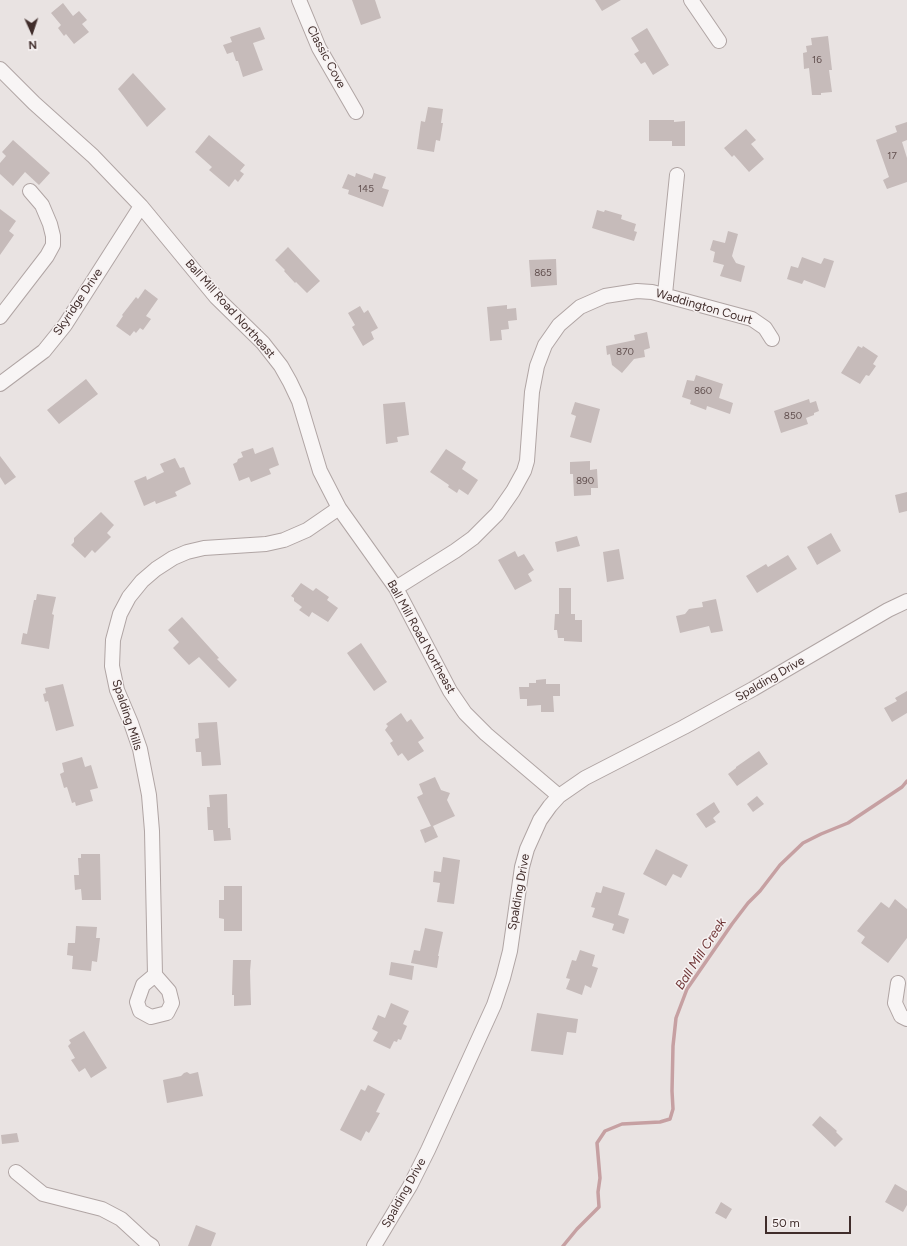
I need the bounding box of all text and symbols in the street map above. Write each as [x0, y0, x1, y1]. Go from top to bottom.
north arrow [12, 12, 52, 52]
street label: Classic Cove [303, 23, 349, 91]
text: N [28, 38, 37, 51]
house number: 16 [812, 54, 822, 66]
house number: 17 [887, 150, 897, 162]
house number: 145 [358, 183, 374, 195]
street label: Ball Mill Road Northeast [182, 257, 278, 361]
street label: Skyridge Drive [50, 266, 106, 338]
house number: 865 [534, 267, 552, 279]
street label: Waddington Court [654, 286, 754, 328]
house number: 870 [616, 346, 634, 358]
house number: 860 [694, 385, 712, 397]
house number: 850 [784, 410, 802, 422]
house number: 890 [576, 475, 594, 487]
street label: Ball Mill Road Northeast [384, 578, 458, 696]
street label: Spalding Drive [733, 653, 807, 705]
street label: Spalding Mills [109, 678, 145, 752]
street label: Spalding Drive [505, 853, 533, 931]
water label: Ball Mill Creek [672, 915, 730, 993]
street label: Spalding Drive [379, 1156, 429, 1230]
scale bar [767, 1208, 853, 1234]
text: 50 m [772, 1216, 800, 1230]

